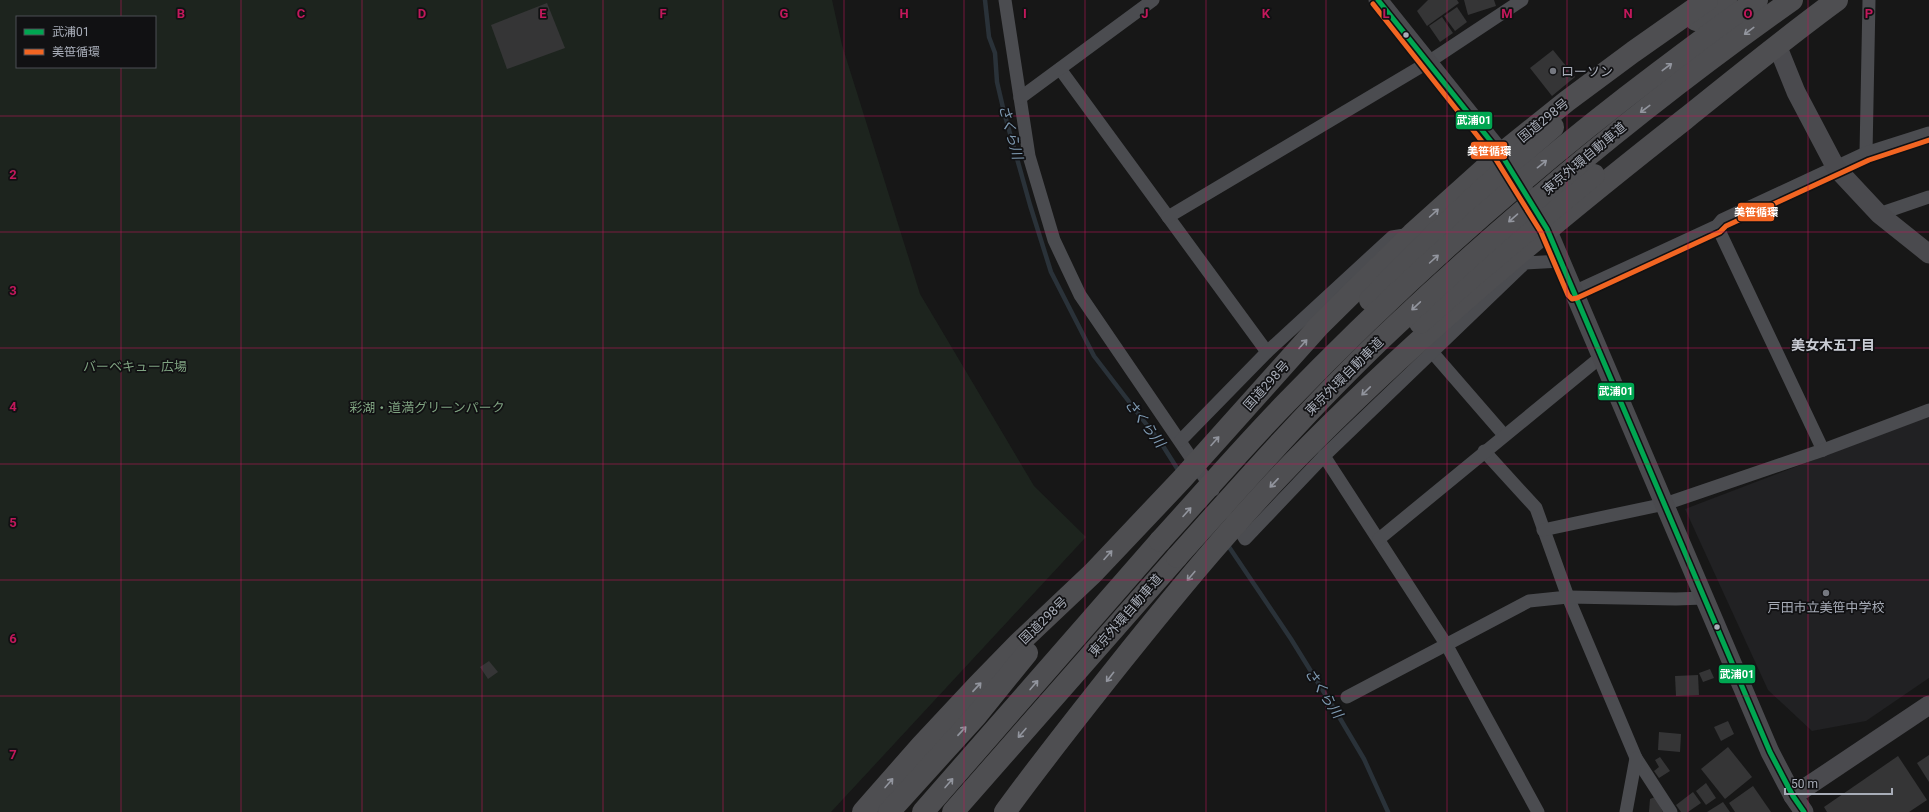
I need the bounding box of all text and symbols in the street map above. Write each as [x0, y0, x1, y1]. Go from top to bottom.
text: B [177, 6, 185, 21]
text: C [297, 6, 306, 21]
text: D [418, 6, 426, 21]
text: E [539, 6, 547, 21]
text: F [659, 6, 667, 21]
text: G [780, 6, 789, 21]
text: H [899, 6, 909, 21]
text: I [1023, 6, 1027, 21]
text: J [1141, 6, 1149, 21]
text: K [1262, 6, 1271, 21]
text: L [1382, 6, 1390, 21]
text: M [1501, 6, 1513, 21]
text: N [1623, 6, 1633, 21]
text: O [1744, 6, 1753, 21]
text: P [1865, 6, 1873, 21]
legend [16, 16, 156, 68]
text: 武浦01 [52, 25, 90, 39]
one-way arrow [1744, 26, 1755, 35]
unlabelled marker [1401, 30, 1411, 40]
text: 美笹循環 [52, 45, 100, 59]
one-way arrow [1661, 62, 1672, 71]
place label: ローソン [1561, 64, 1613, 79]
marker: ローソン [1548, 66, 1558, 76]
street label: 国道298号 [1515, 95, 1572, 145]
water label: さくら川 [996, 103, 1026, 163]
one-way arrow [1640, 104, 1651, 113]
line badge: 武浦01 [1455, 111, 1493, 130]
text: 武浦01 [1457, 114, 1491, 127]
street label: 東京外環自動車道 [1540, 119, 1629, 198]
line badge: 美笹循環 [1470, 141, 1508, 160]
text: 美笹循環 [1467, 145, 1511, 158]
one-way arrow [1537, 160, 1548, 169]
text: 2 [9, 167, 17, 182]
line badge: 美笹循環 [1737, 202, 1775, 222]
text: 美笹循環 [1734, 206, 1778, 219]
one-way arrow [1429, 209, 1440, 218]
one-way arrow [1507, 214, 1518, 223]
one-way arrow [1429, 254, 1439, 264]
text: 3 [9, 283, 17, 298]
one-way arrow [1411, 301, 1422, 310]
street label: 東京外環自動車道 [1302, 334, 1386, 418]
district label: 美女木五丁目 [1791, 337, 1875, 353]
one-way arrow [1298, 339, 1307, 350]
street label: 国道298号 [1240, 358, 1292, 413]
park label: バーベキュー広場 [83, 359, 187, 374]
line badge: 武浦01 [1597, 382, 1635, 401]
text: 武浦01 [1599, 385, 1633, 398]
one-way arrow [1361, 386, 1371, 396]
water label: さくら川 [1122, 396, 1169, 452]
text: 4 [9, 399, 17, 414]
park label: 彩湖・道満グリーンパーク [349, 400, 505, 415]
one-way arrow [1211, 436, 1220, 446]
one-way arrow [1269, 478, 1279, 488]
one-way arrow [1182, 507, 1191, 517]
text: 5 [9, 515, 17, 530]
one-way arrow [1104, 550, 1113, 561]
one-way arrow [1187, 570, 1196, 581]
street label: 東京外環自動車道 [1086, 571, 1165, 659]
marker: 戸田市立美笹中学校 [1821, 588, 1831, 598]
street label: 国道298号 [1016, 594, 1070, 647]
place label: 戸田市立美笹中学校 [1767, 600, 1885, 615]
unlabelled marker [1712, 622, 1722, 632]
text: 6 [9, 631, 17, 646]
line badge: 武浦01 [1718, 664, 1756, 684]
water label: さくら川 [1302, 665, 1347, 723]
text: 武浦01 [1720, 668, 1754, 681]
one-way arrow [1105, 671, 1114, 682]
one-way arrow [1030, 680, 1039, 690]
one-way arrow [972, 682, 981, 692]
one-way arrow [957, 726, 966, 736]
one-way arrow [1017, 728, 1026, 739]
text: 7 [9, 747, 17, 762]
scale bar [1785, 770, 1892, 796]
one-way arrow [884, 777, 893, 788]
one-way arrow [944, 777, 953, 788]
text: 50 m [1791, 777, 1818, 791]

